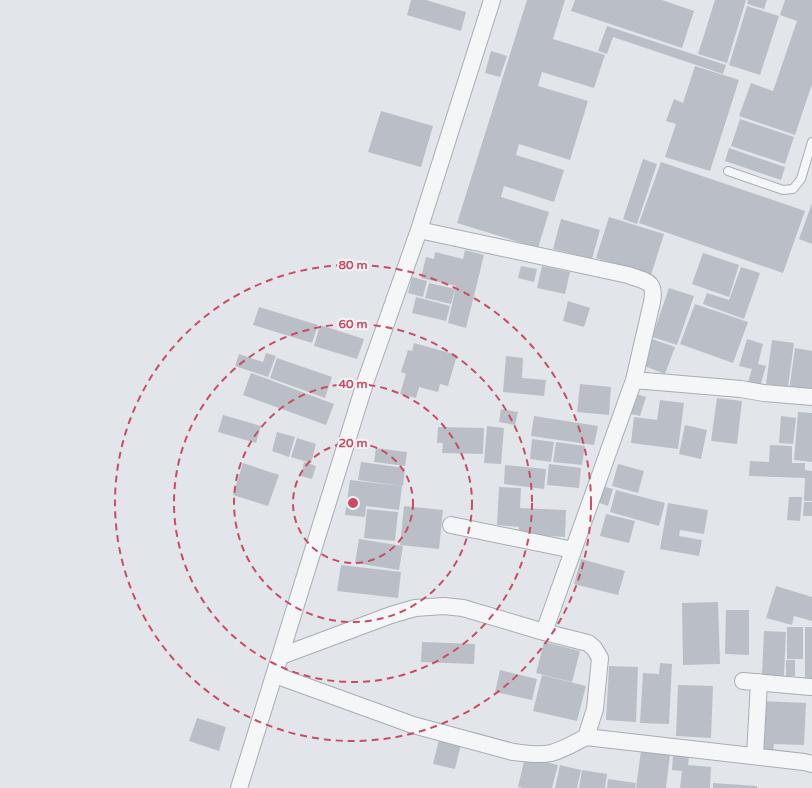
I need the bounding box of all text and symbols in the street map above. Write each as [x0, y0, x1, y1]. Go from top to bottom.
text: 80 m [338, 258, 368, 272]
text: 60 m [338, 317, 368, 331]
text: 40 m [338, 377, 368, 391]
text: 20 m [338, 436, 368, 450]
centre of rings [346, 496, 360, 510]

